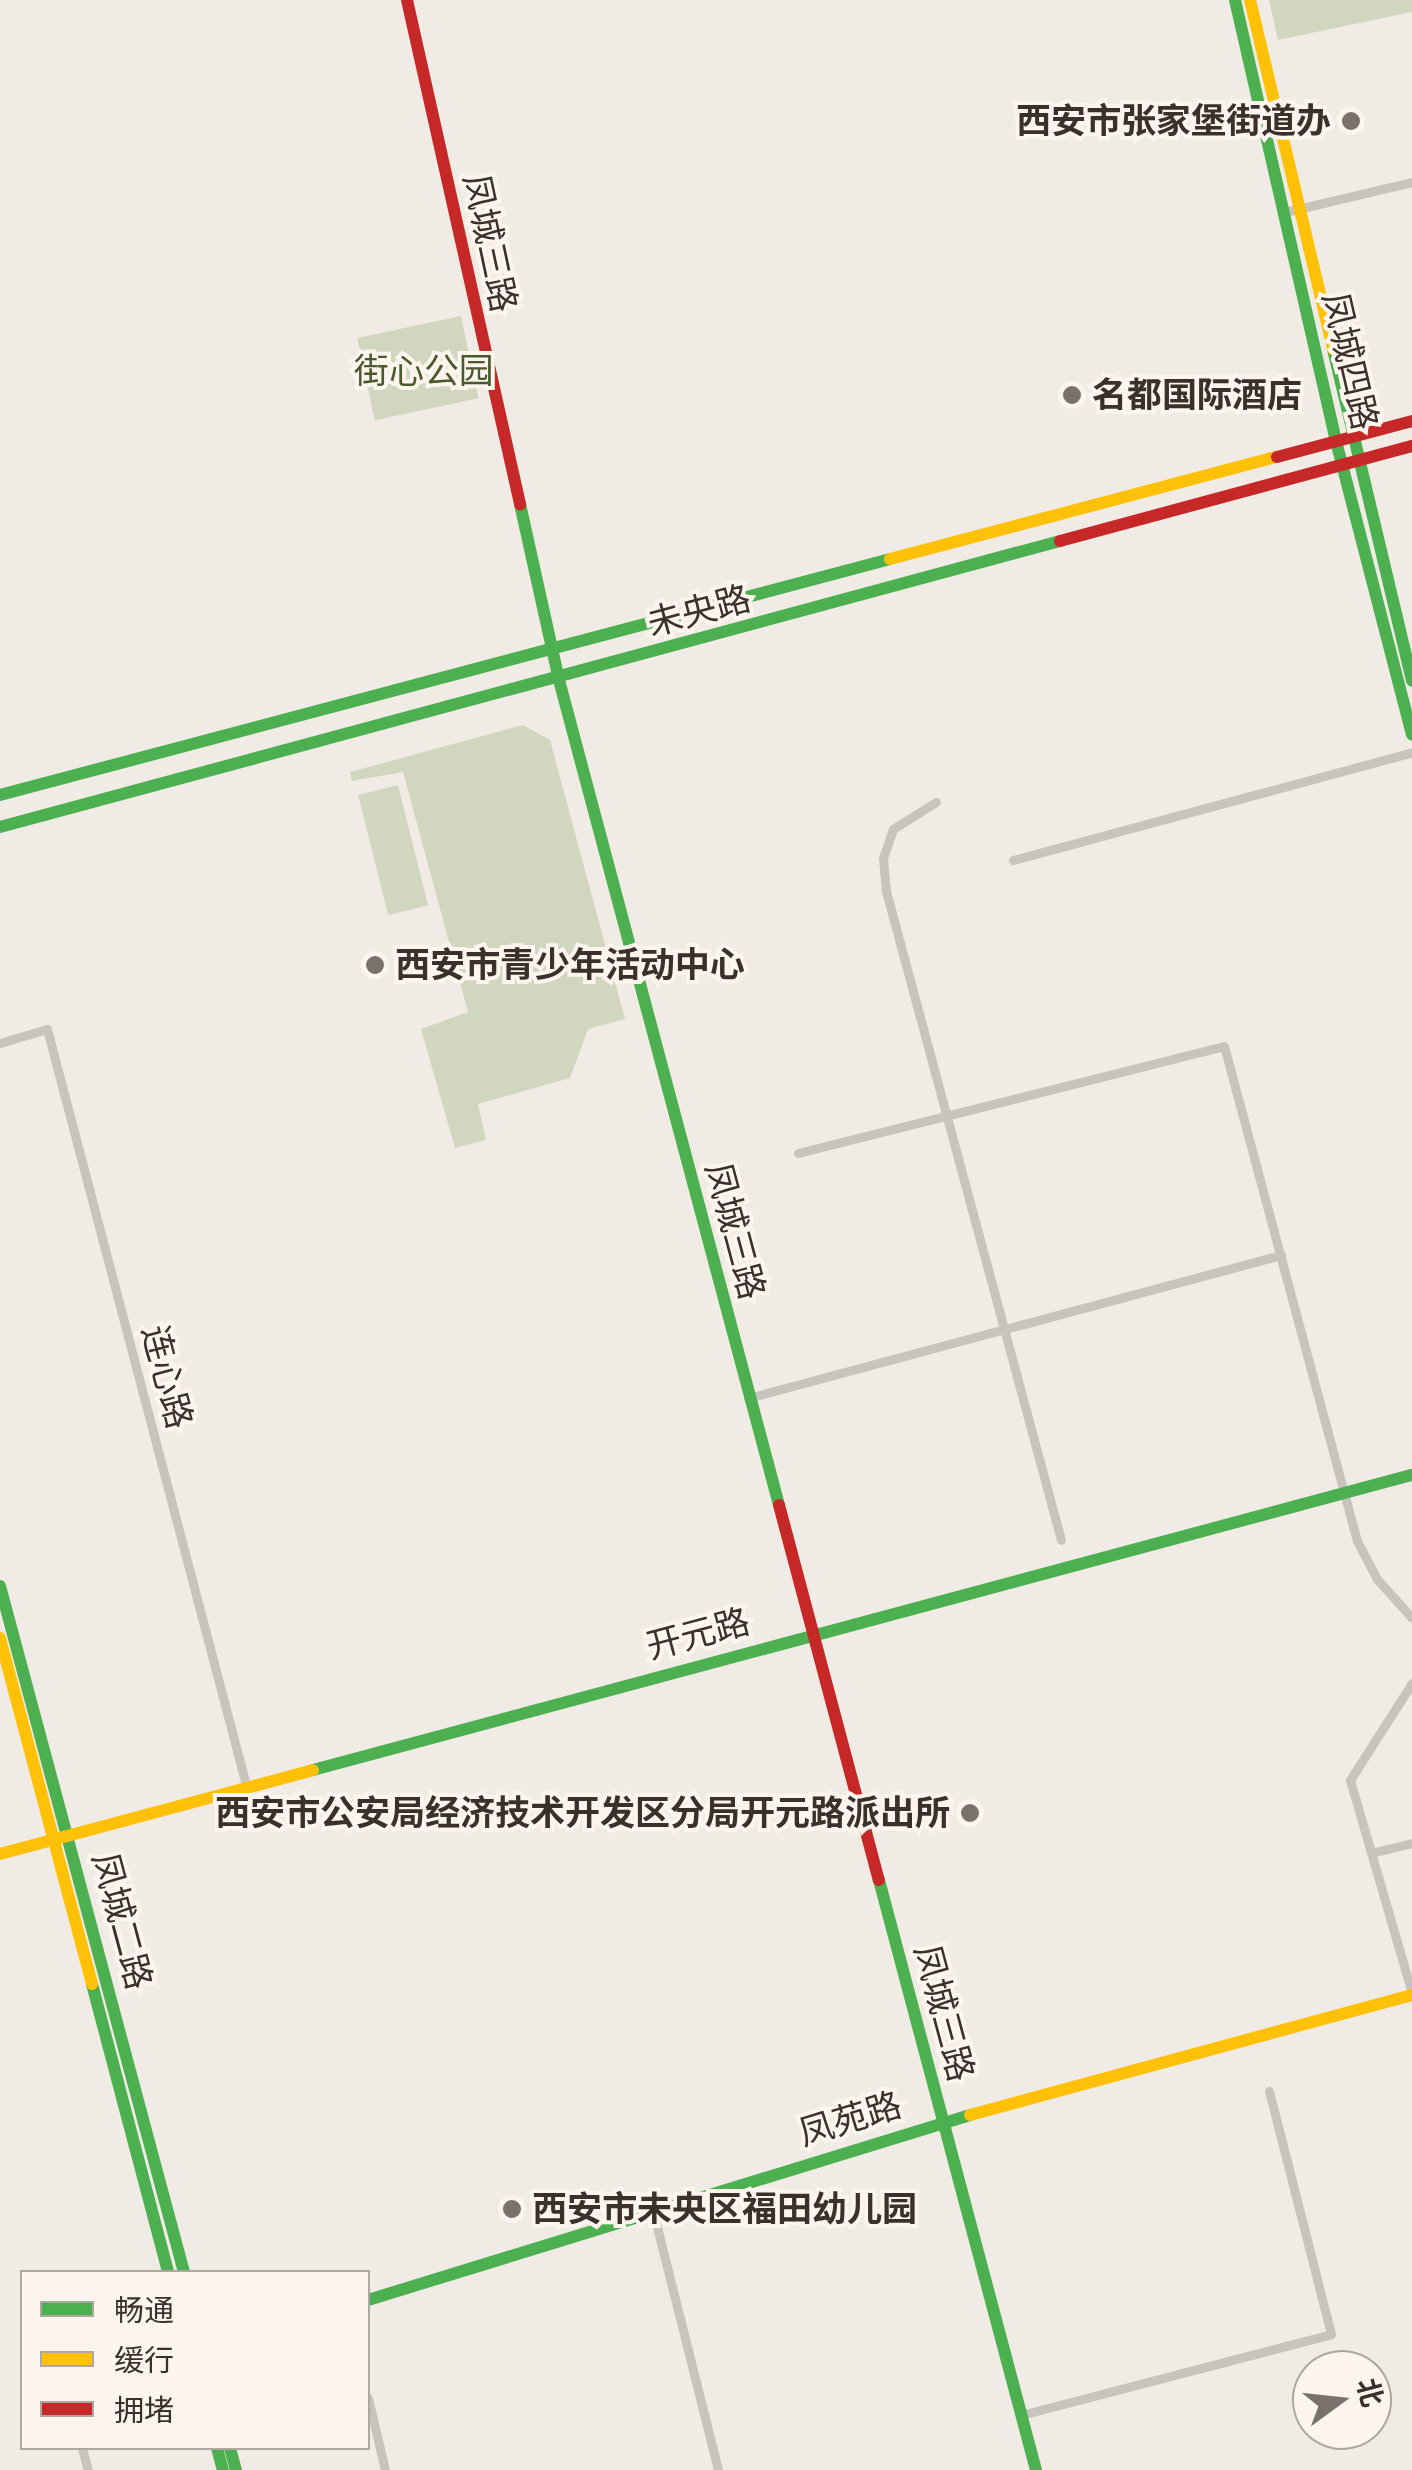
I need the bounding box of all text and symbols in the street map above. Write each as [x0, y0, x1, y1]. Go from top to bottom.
place label: 西安市张家堡街道办 [1016, 100, 1331, 142]
marker: 西安市张家堡街道办 [1340, 110, 1362, 132]
street label: 凤城三路 [455, 170, 525, 316]
street label: 凤城四路 [1314, 288, 1386, 434]
park label: 街心公园 [354, 350, 494, 392]
place label: 名都国际酒店 [1092, 374, 1302, 416]
marker: 名都国际酒店 [1061, 384, 1083, 406]
street label: 未央路 [643, 577, 755, 645]
place label: 西安市青少年活动中心 [395, 944, 745, 986]
marker: 西安市青少年活动中心 [364, 954, 386, 976]
street label: 凤城三路 [697, 1158, 773, 1304]
street label: 连心路 [133, 1321, 201, 1433]
street label: 开元路 [642, 1600, 754, 1668]
place label: 西安市公安局经济技术开发区分局开元路派出所 [215, 1792, 950, 1834]
marker: 西安市公安局经济技术开发区分局开元路派出所 [959, 1802, 981, 1824]
street label: 凤城二路 [84, 1848, 160, 1994]
street label: 凤城三路 [906, 1940, 982, 2086]
street label: 凤苑路 [794, 2084, 906, 2154]
place label: 西安市未央区福田幼儿园 [532, 2188, 917, 2230]
marker: 西安市未央区福田幼儿园 [501, 2198, 523, 2220]
legend [20, 2270, 370, 2450]
text: 畅通 [114, 2289, 174, 2332]
text: 缓行 [114, 2339, 174, 2382]
north arrow [1292, 2350, 1392, 2450]
text: 北 [1346, 2374, 1393, 2411]
text: 拥堵 [114, 2389, 174, 2432]

